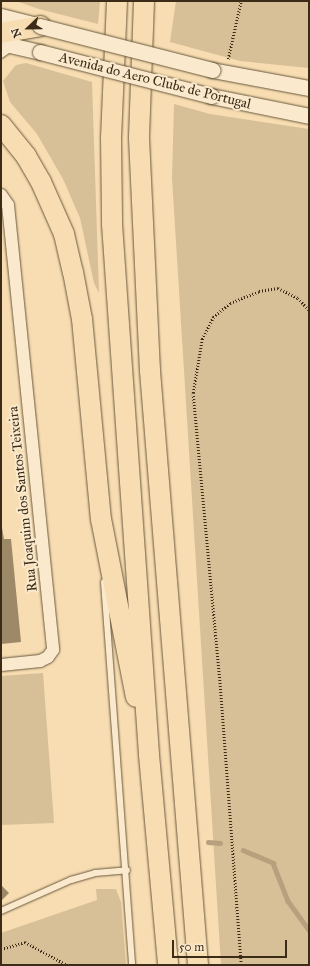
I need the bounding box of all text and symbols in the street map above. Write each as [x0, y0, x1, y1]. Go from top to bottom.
north arrow [8, 8, 48, 48]
text: N [9, 26, 24, 39]
street label: Avenida do Aero Clube de Portugal [57, 49, 253, 113]
street label: Rua Joaquim dos Santos Teixeira [5, 405, 41, 593]
scale bar [174, 932, 289, 958]
text: 50 m [179, 940, 204, 954]

